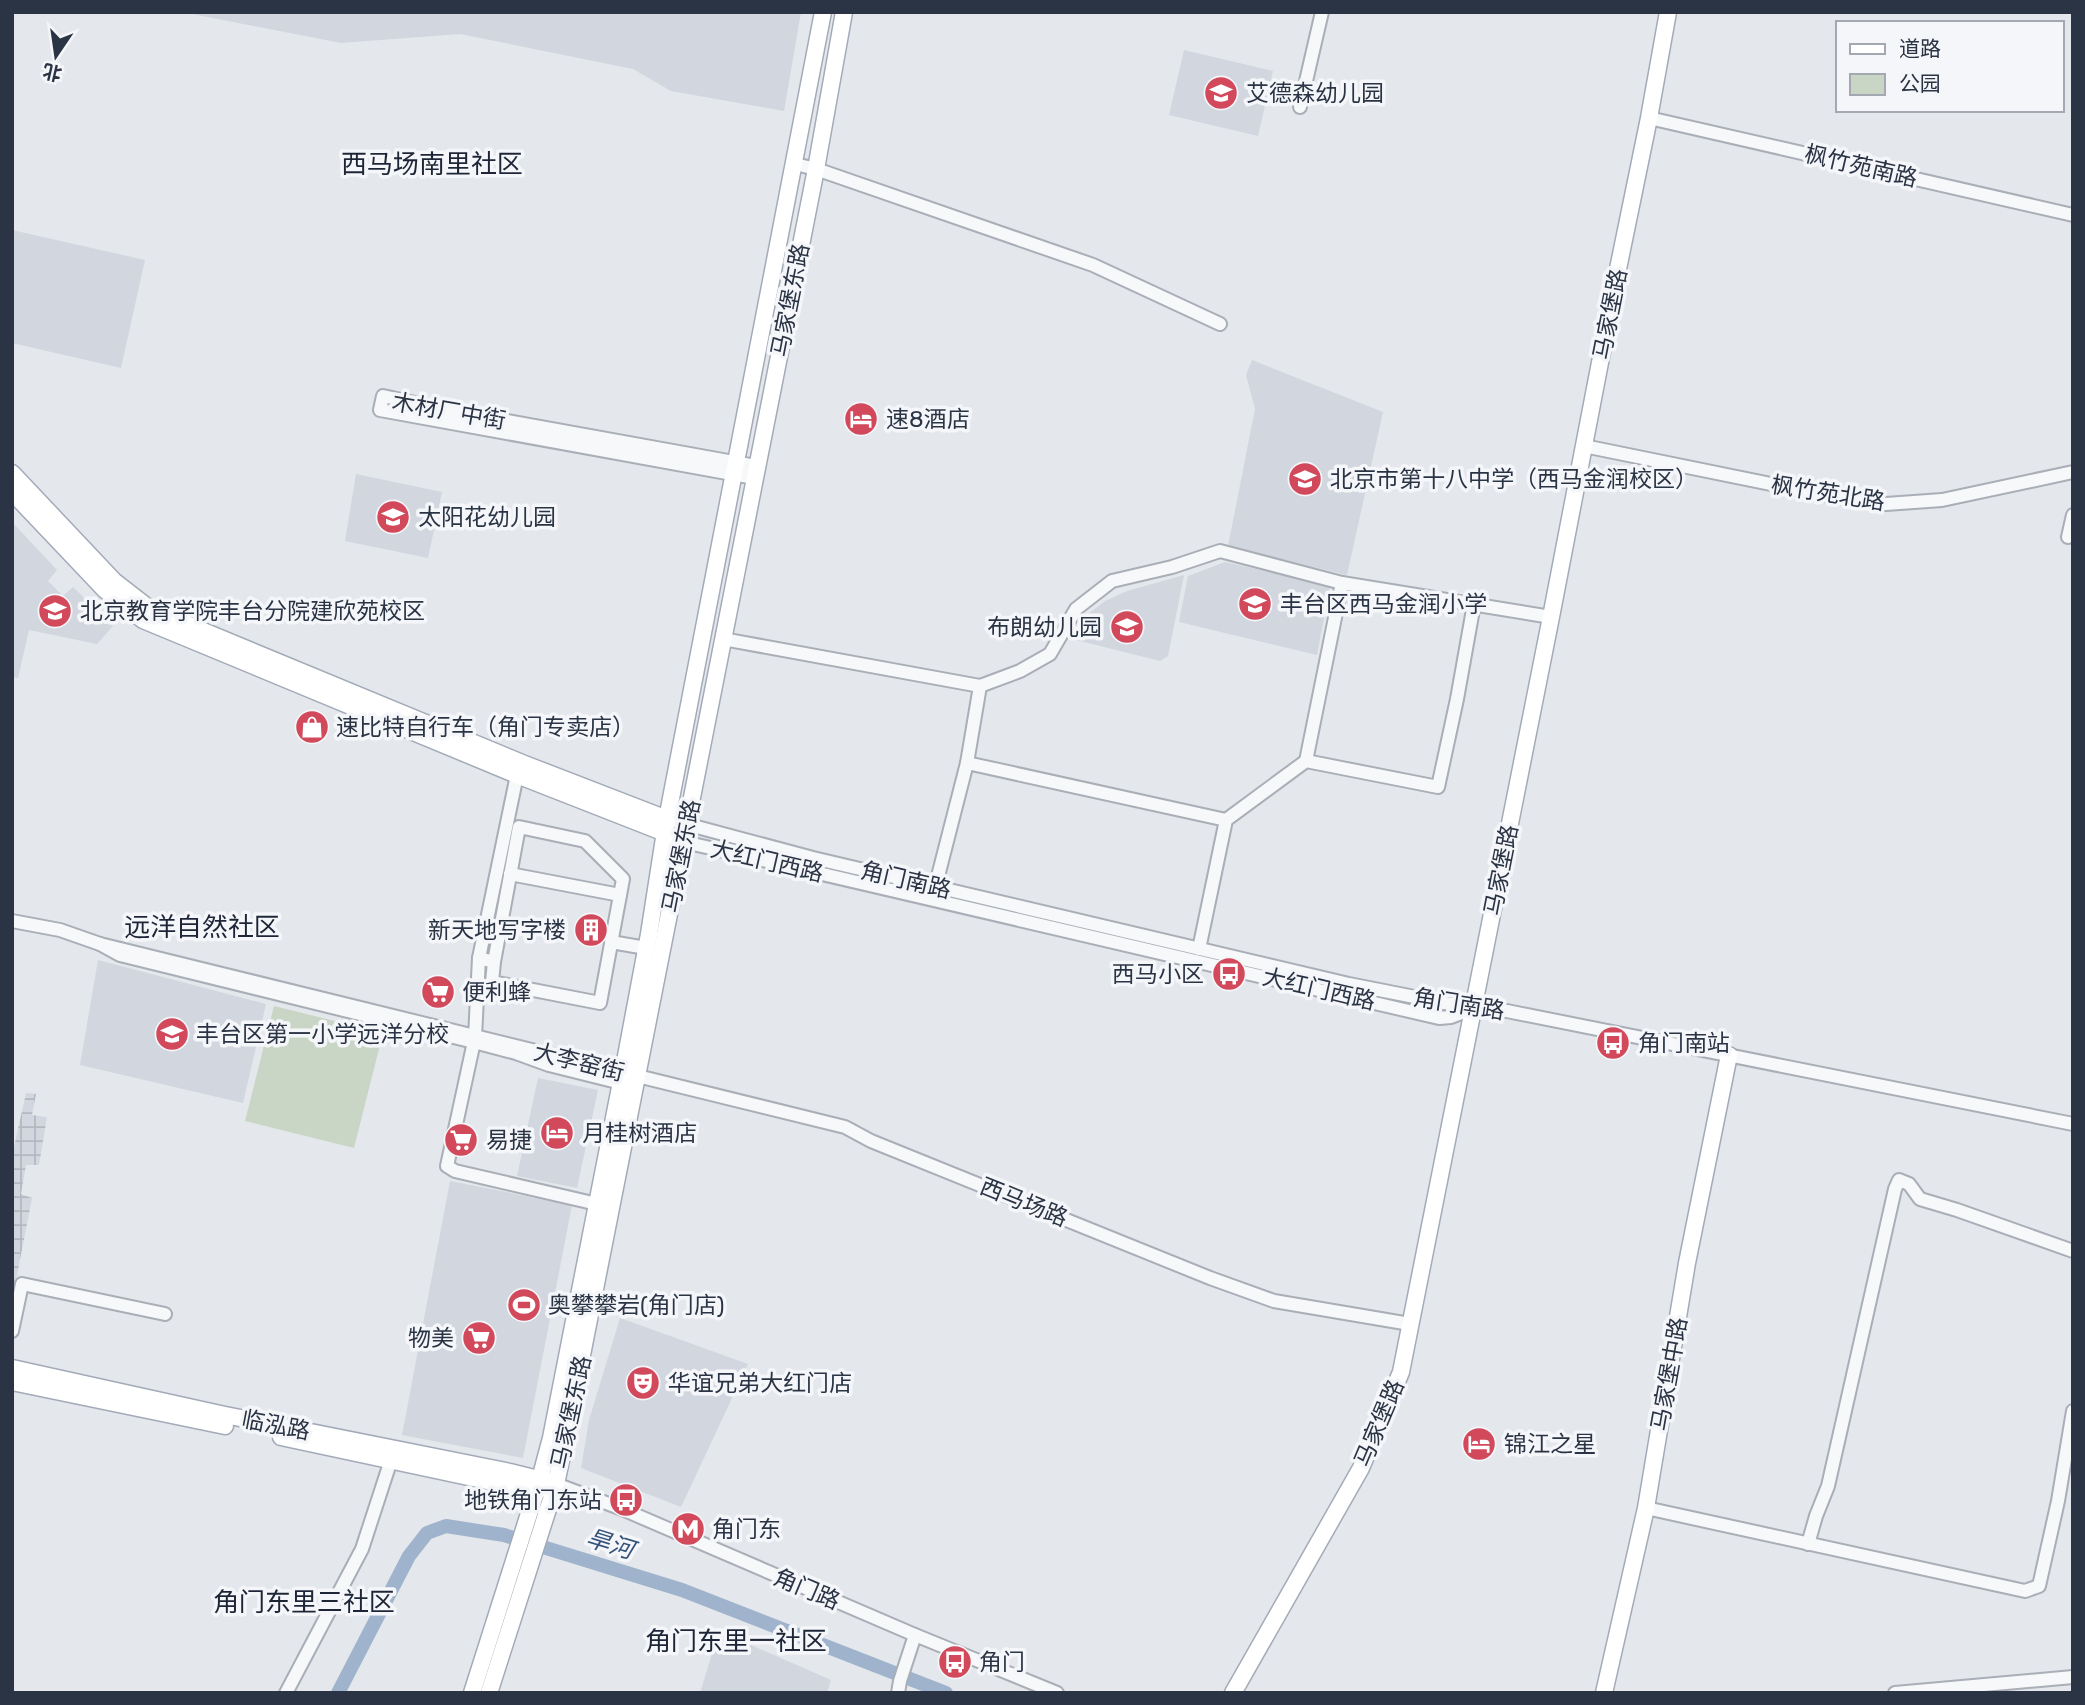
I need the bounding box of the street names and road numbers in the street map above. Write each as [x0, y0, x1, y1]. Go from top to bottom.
street label: 枫竹苑南路 [1802, 139, 1920, 193]
street label: 马家堡东路 [765, 241, 815, 359]
street label: 马家堡路 [1587, 266, 1633, 362]
street label: 木材厂中街 [390, 387, 508, 435]
street label: 枫竹苑北路 [1769, 470, 1887, 516]
street label: 马家堡东路 [656, 797, 706, 915]
street label: 马家堡路 [1478, 822, 1524, 918]
street label: 大红门西路 [708, 834, 826, 888]
street label: 角门南路 [858, 856, 954, 904]
street label: 大红门西路 [1260, 962, 1378, 1016]
street label: 角门南路 [1411, 983, 1507, 1025]
street label: 大李窑街 [531, 1037, 627, 1087]
street label: 西马场路 [976, 1172, 1072, 1232]
street label: 马家堡中路 [1645, 1315, 1693, 1433]
street label: 马家堡东路 [545, 1353, 597, 1471]
street label: 马家堡路 [1348, 1375, 1410, 1471]
street label: 临泓路 [239, 1405, 313, 1445]
street label: 角门路 [770, 1563, 844, 1615]

